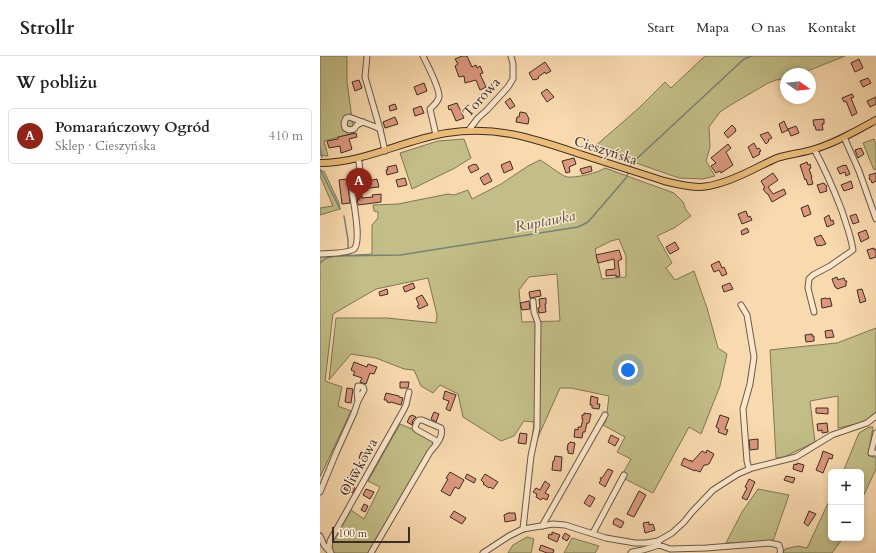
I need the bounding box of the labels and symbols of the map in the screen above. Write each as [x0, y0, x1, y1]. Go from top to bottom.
north arrow [780, 68, 816, 104]
street label: Torowa [458, 73, 504, 121]
street label: Cieszyńska [572, 131, 640, 170]
pin: A [346, 168, 372, 201]
water label: Ruptawka [513, 205, 577, 237]
your location [618, 360, 638, 380]
street label: Oliwkowa [335, 435, 382, 499]
scale bar [332, 525, 410, 544]

